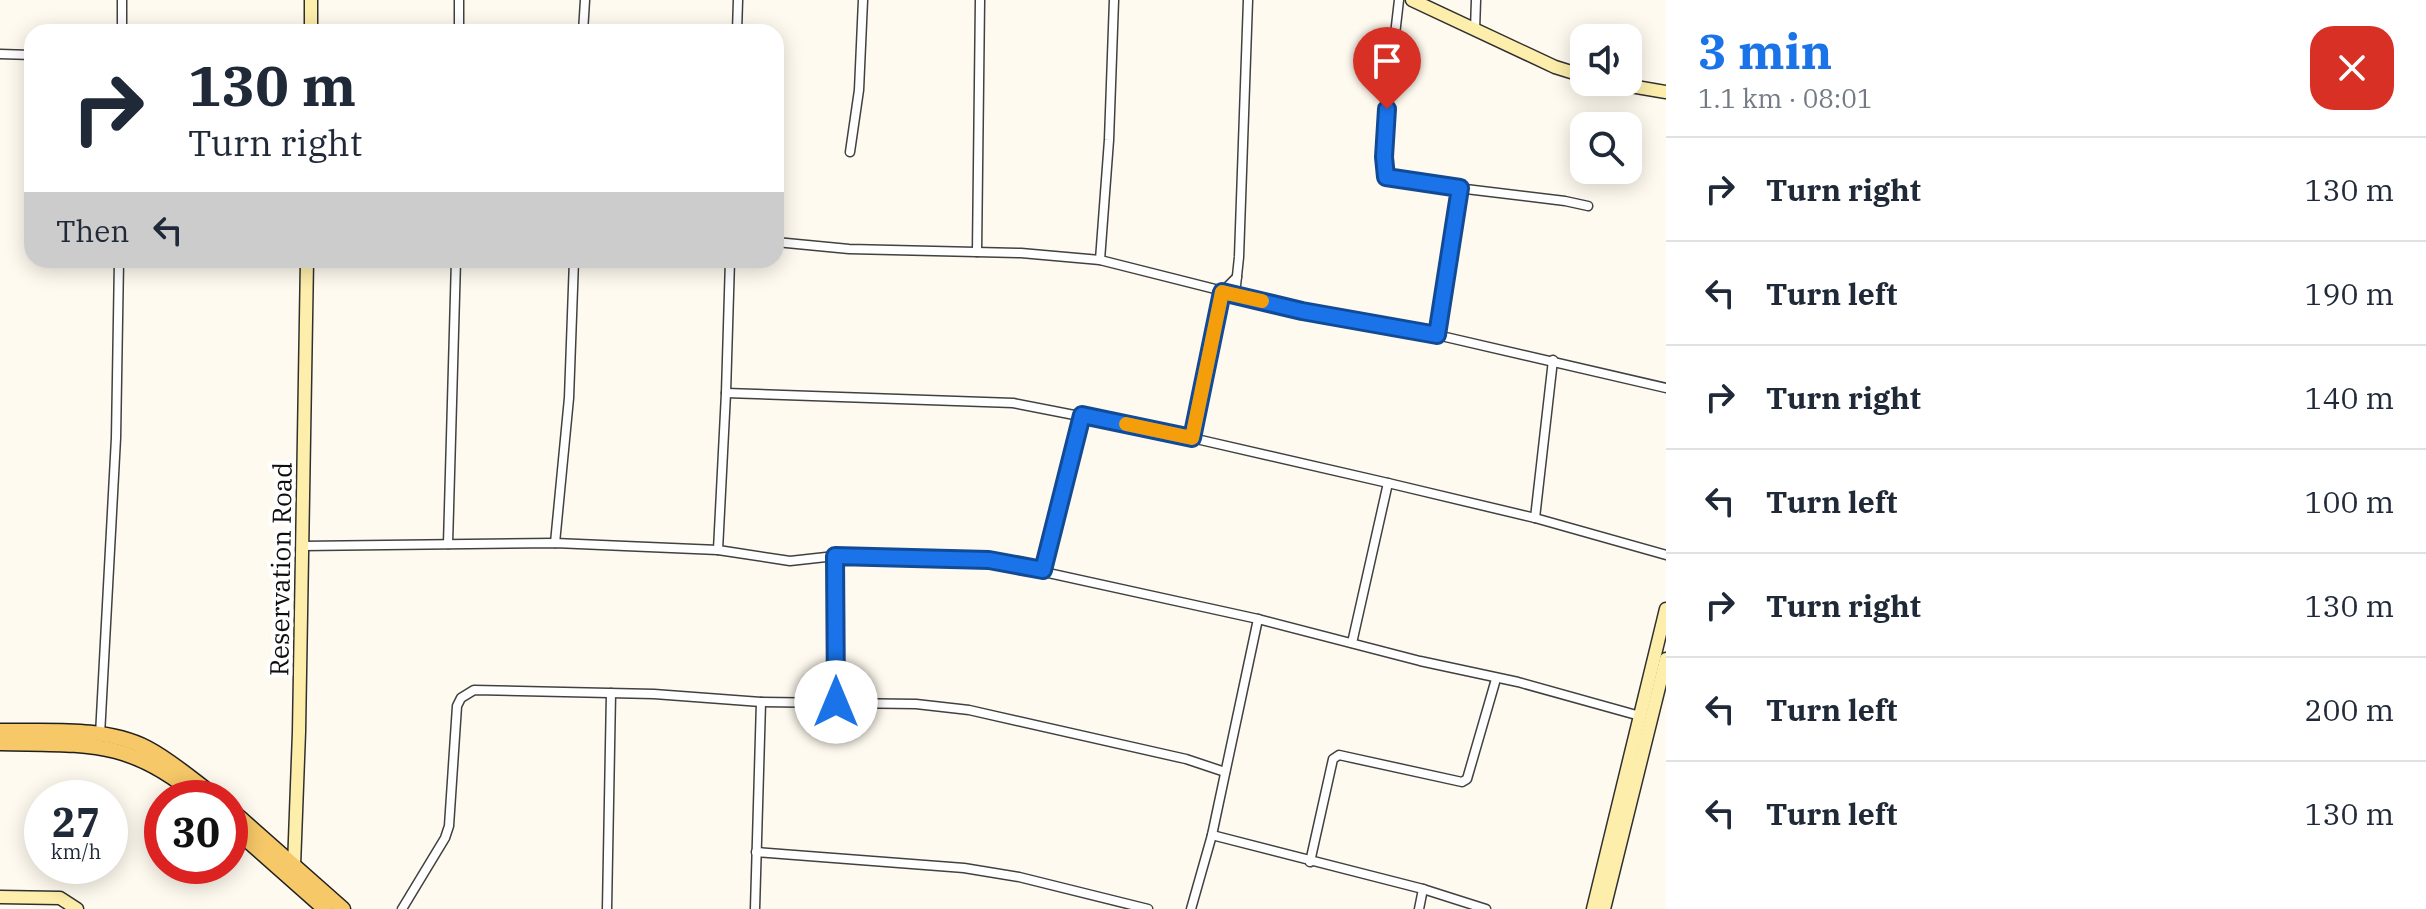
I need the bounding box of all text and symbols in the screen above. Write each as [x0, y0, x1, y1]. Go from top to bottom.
text: 3 min [1698, 20, 1832, 82]
map controls [1570, 24, 1642, 184]
button: sound [1570, 24, 1642, 96]
button: close [2310, 26, 2394, 110]
pin [1353, 27, 1421, 109]
icon: arrive [1365, 39, 1409, 83]
text: 130 m [188, 49, 356, 121]
icon: right [56, 56, 160, 160]
text: 1.1 km · 08:01 [1698, 81, 1873, 115]
button: search [1570, 112, 1642, 184]
text: Turn right [188, 119, 362, 166]
icon: right [1698, 167, 1742, 211]
text: Turn right [1766, 170, 1921, 209]
text: 130 m [2304, 170, 2394, 209]
icon: left [146, 208, 190, 252]
text: Then [56, 211, 130, 250]
icon: left [1698, 271, 1742, 315]
text: Turn left [1766, 274, 1898, 313]
text: 190 m [2304, 274, 2394, 313]
icon: right [1698, 375, 1742, 419]
text: Turn right [1766, 378, 1921, 417]
text: 140 m [2304, 378, 2394, 417]
street label: Reservation Road [261, 462, 299, 676]
icon: left [1698, 479, 1742, 523]
text: Turn left [1766, 482, 1898, 521]
text: 100 m [2304, 482, 2394, 521]
icon: right [1698, 583, 1742, 627]
text: Turn right [1766, 586, 1921, 625]
text: 130 m [2304, 586, 2394, 625]
position arrow [794, 660, 878, 744]
icon: left [1698, 687, 1742, 731]
text: Turn left [1766, 690, 1898, 729]
text: 200 m [2304, 690, 2394, 729]
speed limit sign: 30 [144, 780, 248, 884]
icon: left [1698, 791, 1742, 835]
text: Turn left [1766, 794, 1898, 833]
text: 130 m [2304, 794, 2394, 833]
text: 27 [52, 796, 100, 848]
text: km/h [51, 838, 101, 865]

